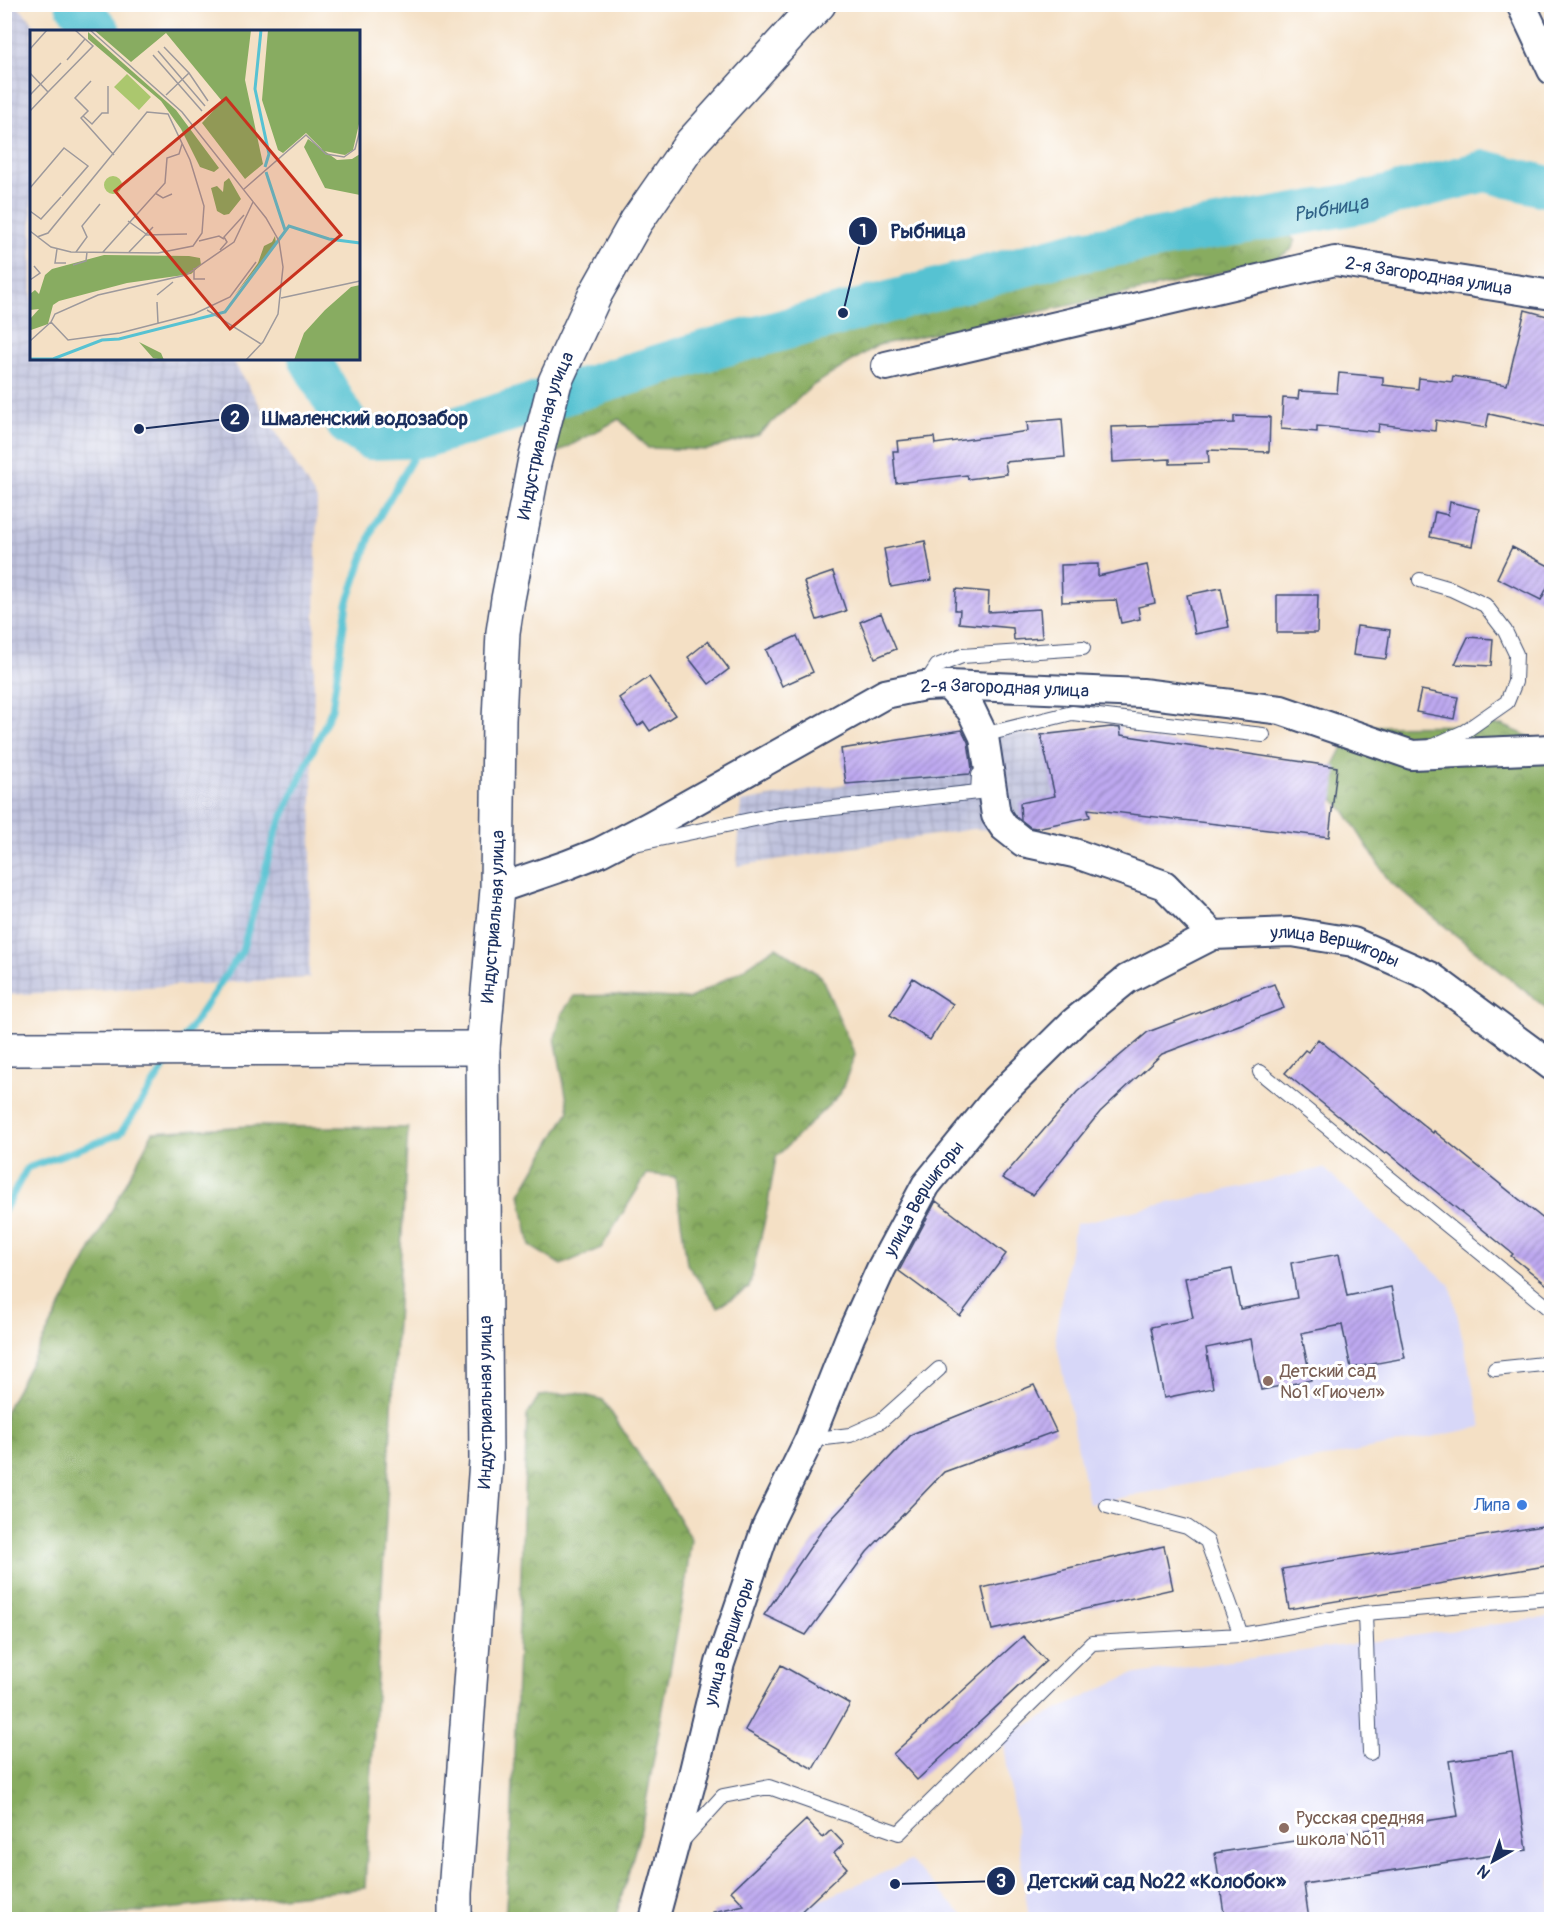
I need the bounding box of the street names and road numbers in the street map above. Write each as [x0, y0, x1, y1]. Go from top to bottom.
street label: 2-я Загородная улица [1344, 251, 1514, 300]
street label: Индустриальная улица [512, 348, 579, 522]
street label: 2-я Загородная улица [920, 673, 1089, 702]
street label: Индустриальная улица [476, 830, 509, 1004]
street label: улица Вершигоры [1269, 920, 1403, 972]
street label: улица Вершигоры [878, 1136, 969, 1261]
street label: Индустриальная улица [473, 1315, 498, 1490]
street label: улица Вершигоры [698, 1575, 760, 1709]

